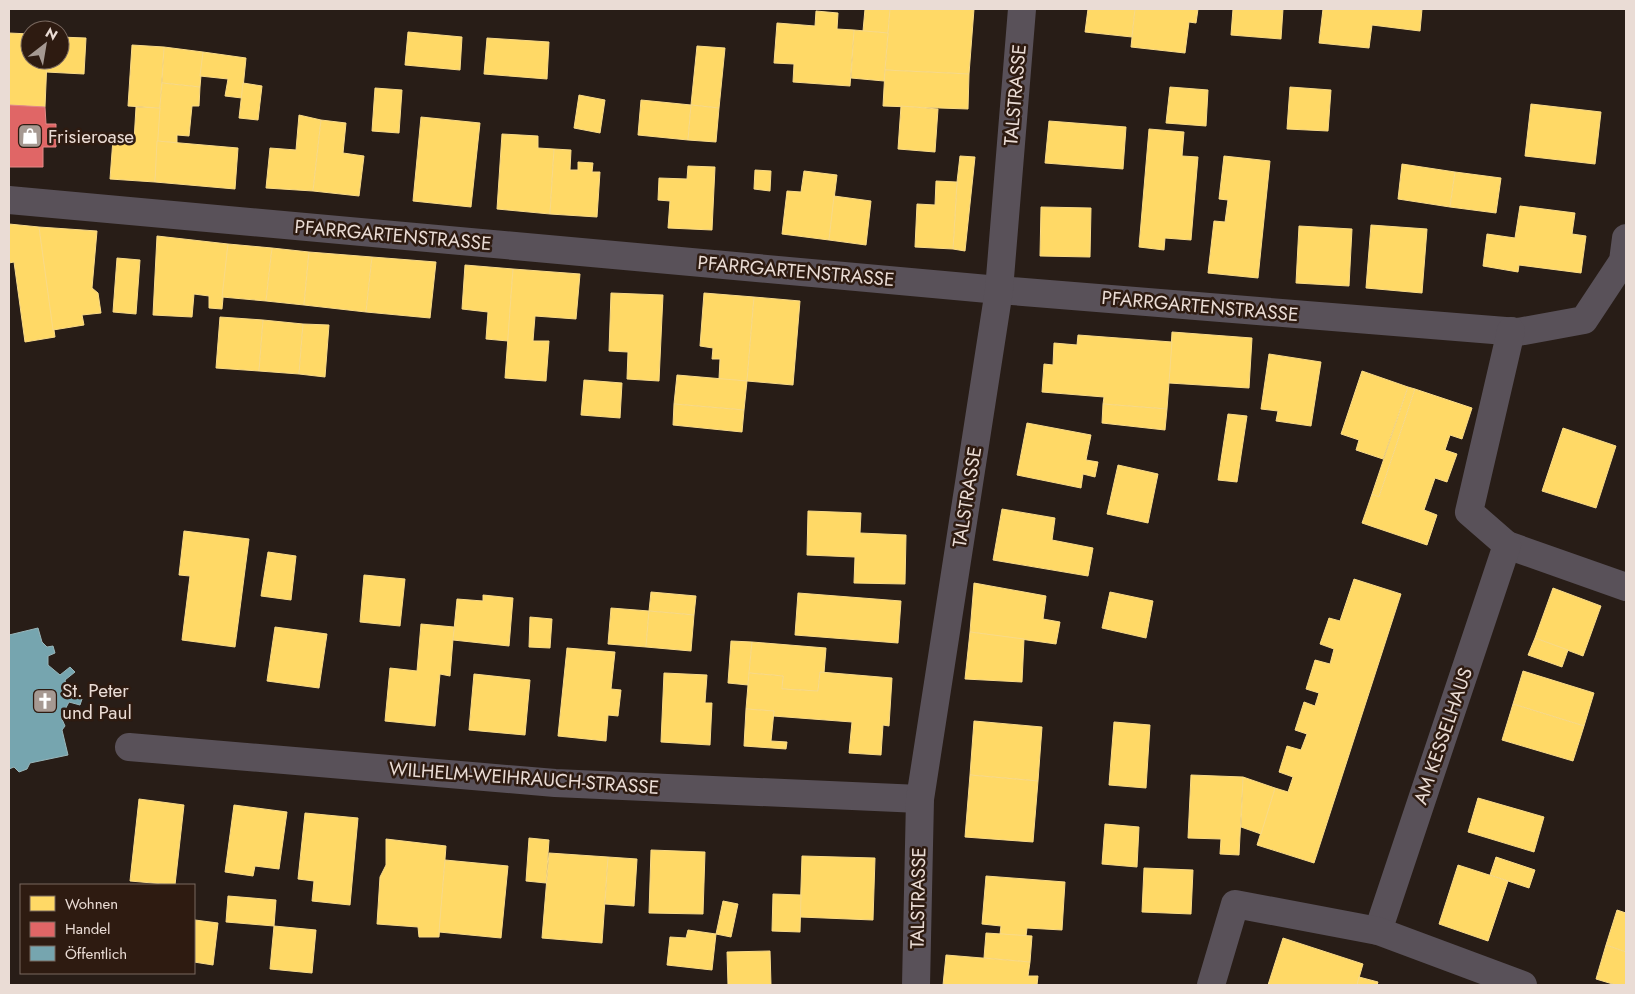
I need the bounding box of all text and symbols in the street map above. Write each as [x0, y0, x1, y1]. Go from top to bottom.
north arrow [20, 20, 70, 70]
text: N [42, 22, 62, 45]
street label: TALSTRASSE [997, 43, 1033, 147]
shop icon: Frisieroase [17, 123, 43, 149]
place label: Frisieroase [48, 123, 134, 150]
street label: PFARRGARTENSTRASSE [293, 213, 493, 257]
street label: PFARRGARTENSTRASSE [696, 249, 896, 293]
street label: PFARRGARTENSTRASSE [1100, 284, 1300, 328]
street label: TALSTRASSE [946, 445, 988, 549]
street label: AM KESSELHAUS [1407, 664, 1479, 808]
place label: St. Peter und Paul [62, 677, 132, 726]
church icon: St. Peter und Paul [32, 688, 58, 714]
street label: WILHELM-WEIHRAUCH-STRASSE [388, 755, 660, 801]
street label: TALSTRASSE [904, 847, 932, 949]
legend [20, 884, 195, 974]
text: Wohnen [65, 893, 118, 915]
text: Handel [65, 918, 111, 940]
text: Öffentlich [65, 943, 127, 965]

